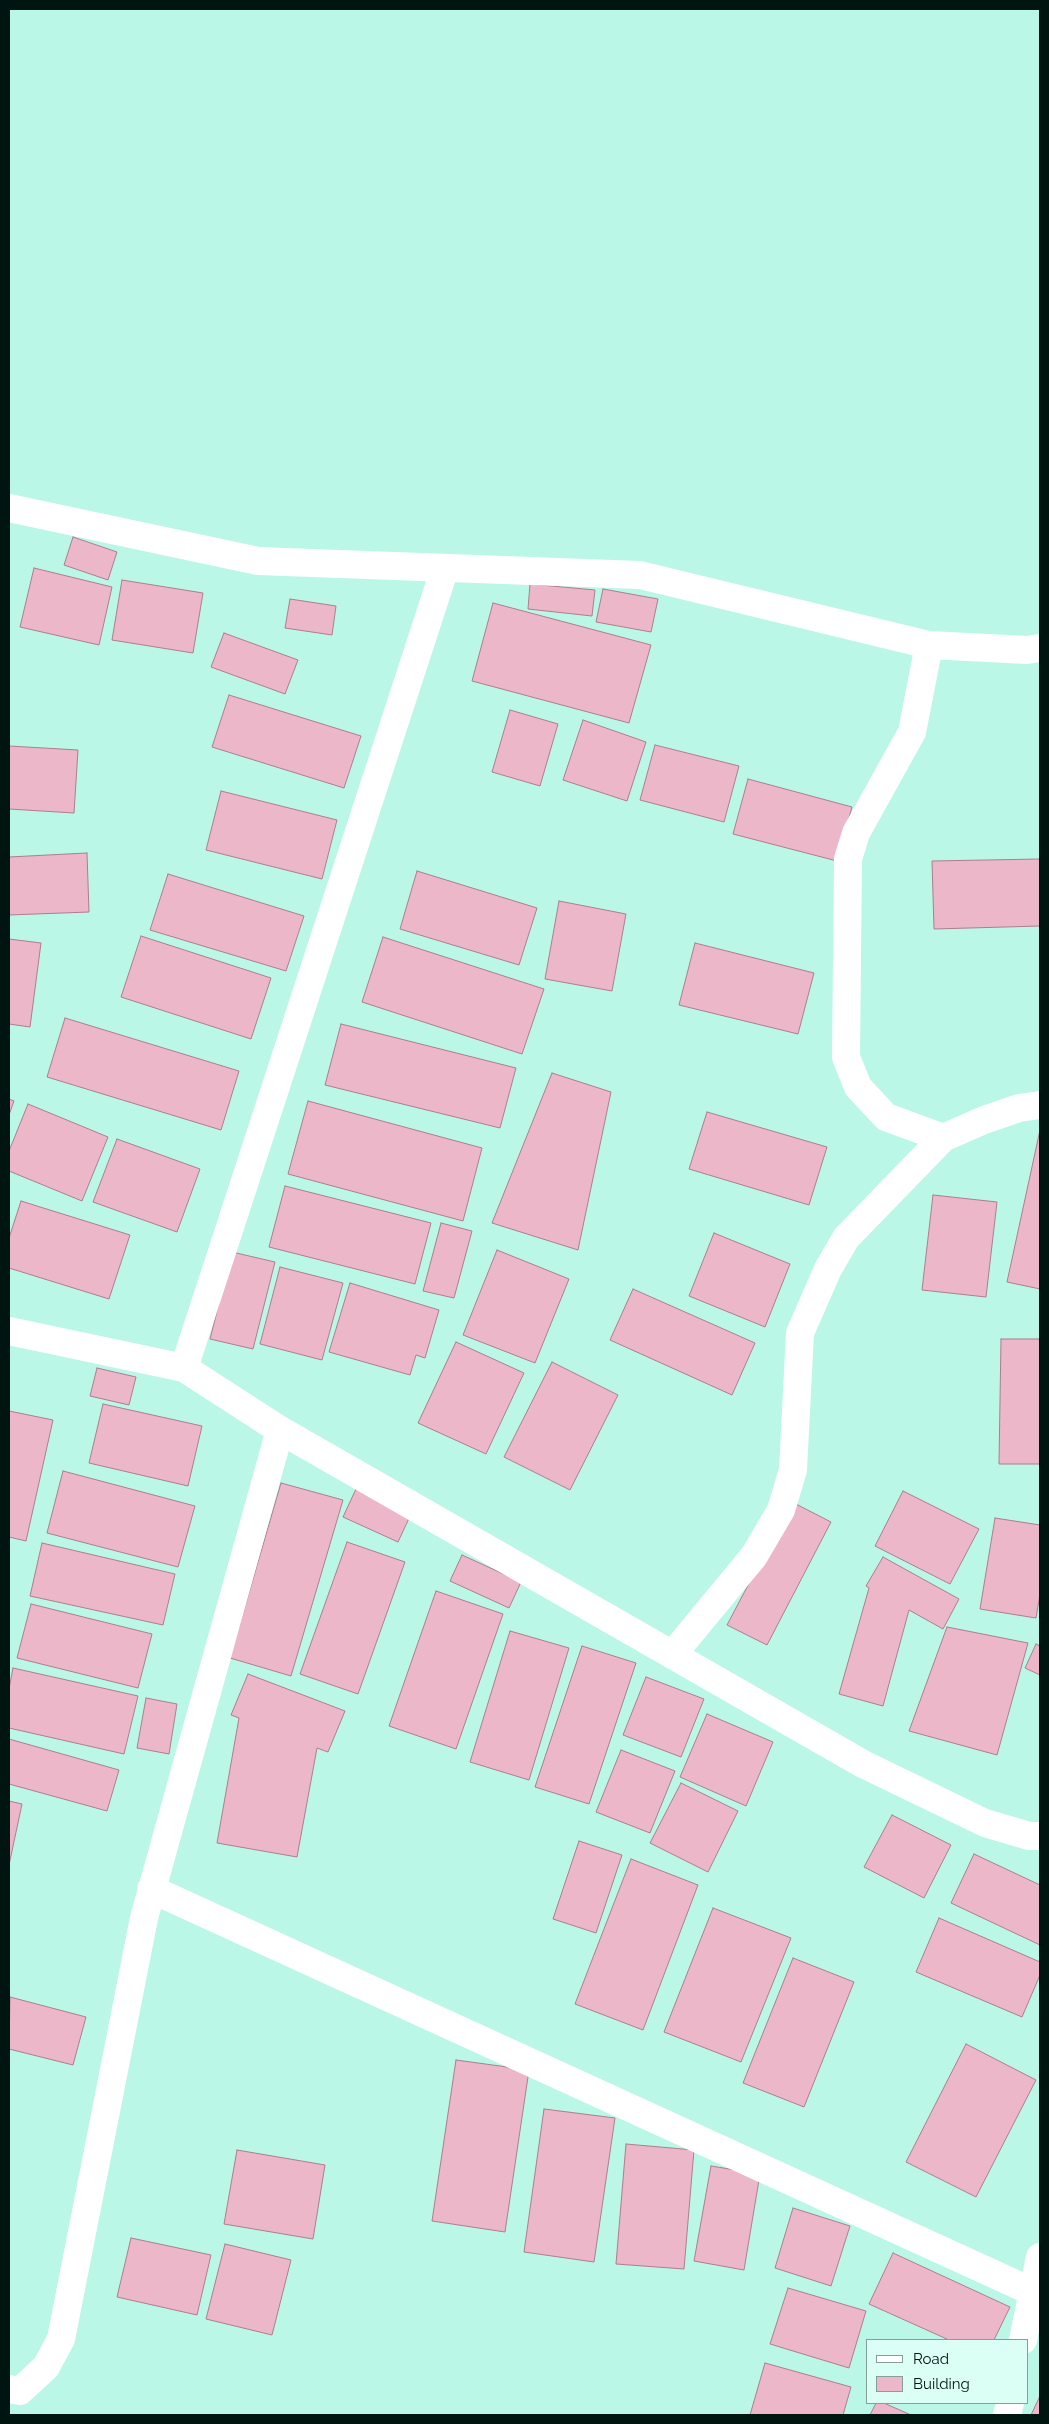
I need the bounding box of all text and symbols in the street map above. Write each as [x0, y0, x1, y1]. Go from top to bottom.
legend [866, 2339, 1029, 2404]
text: Road [913, 2350, 949, 2368]
text: Building [913, 2375, 970, 2393]

